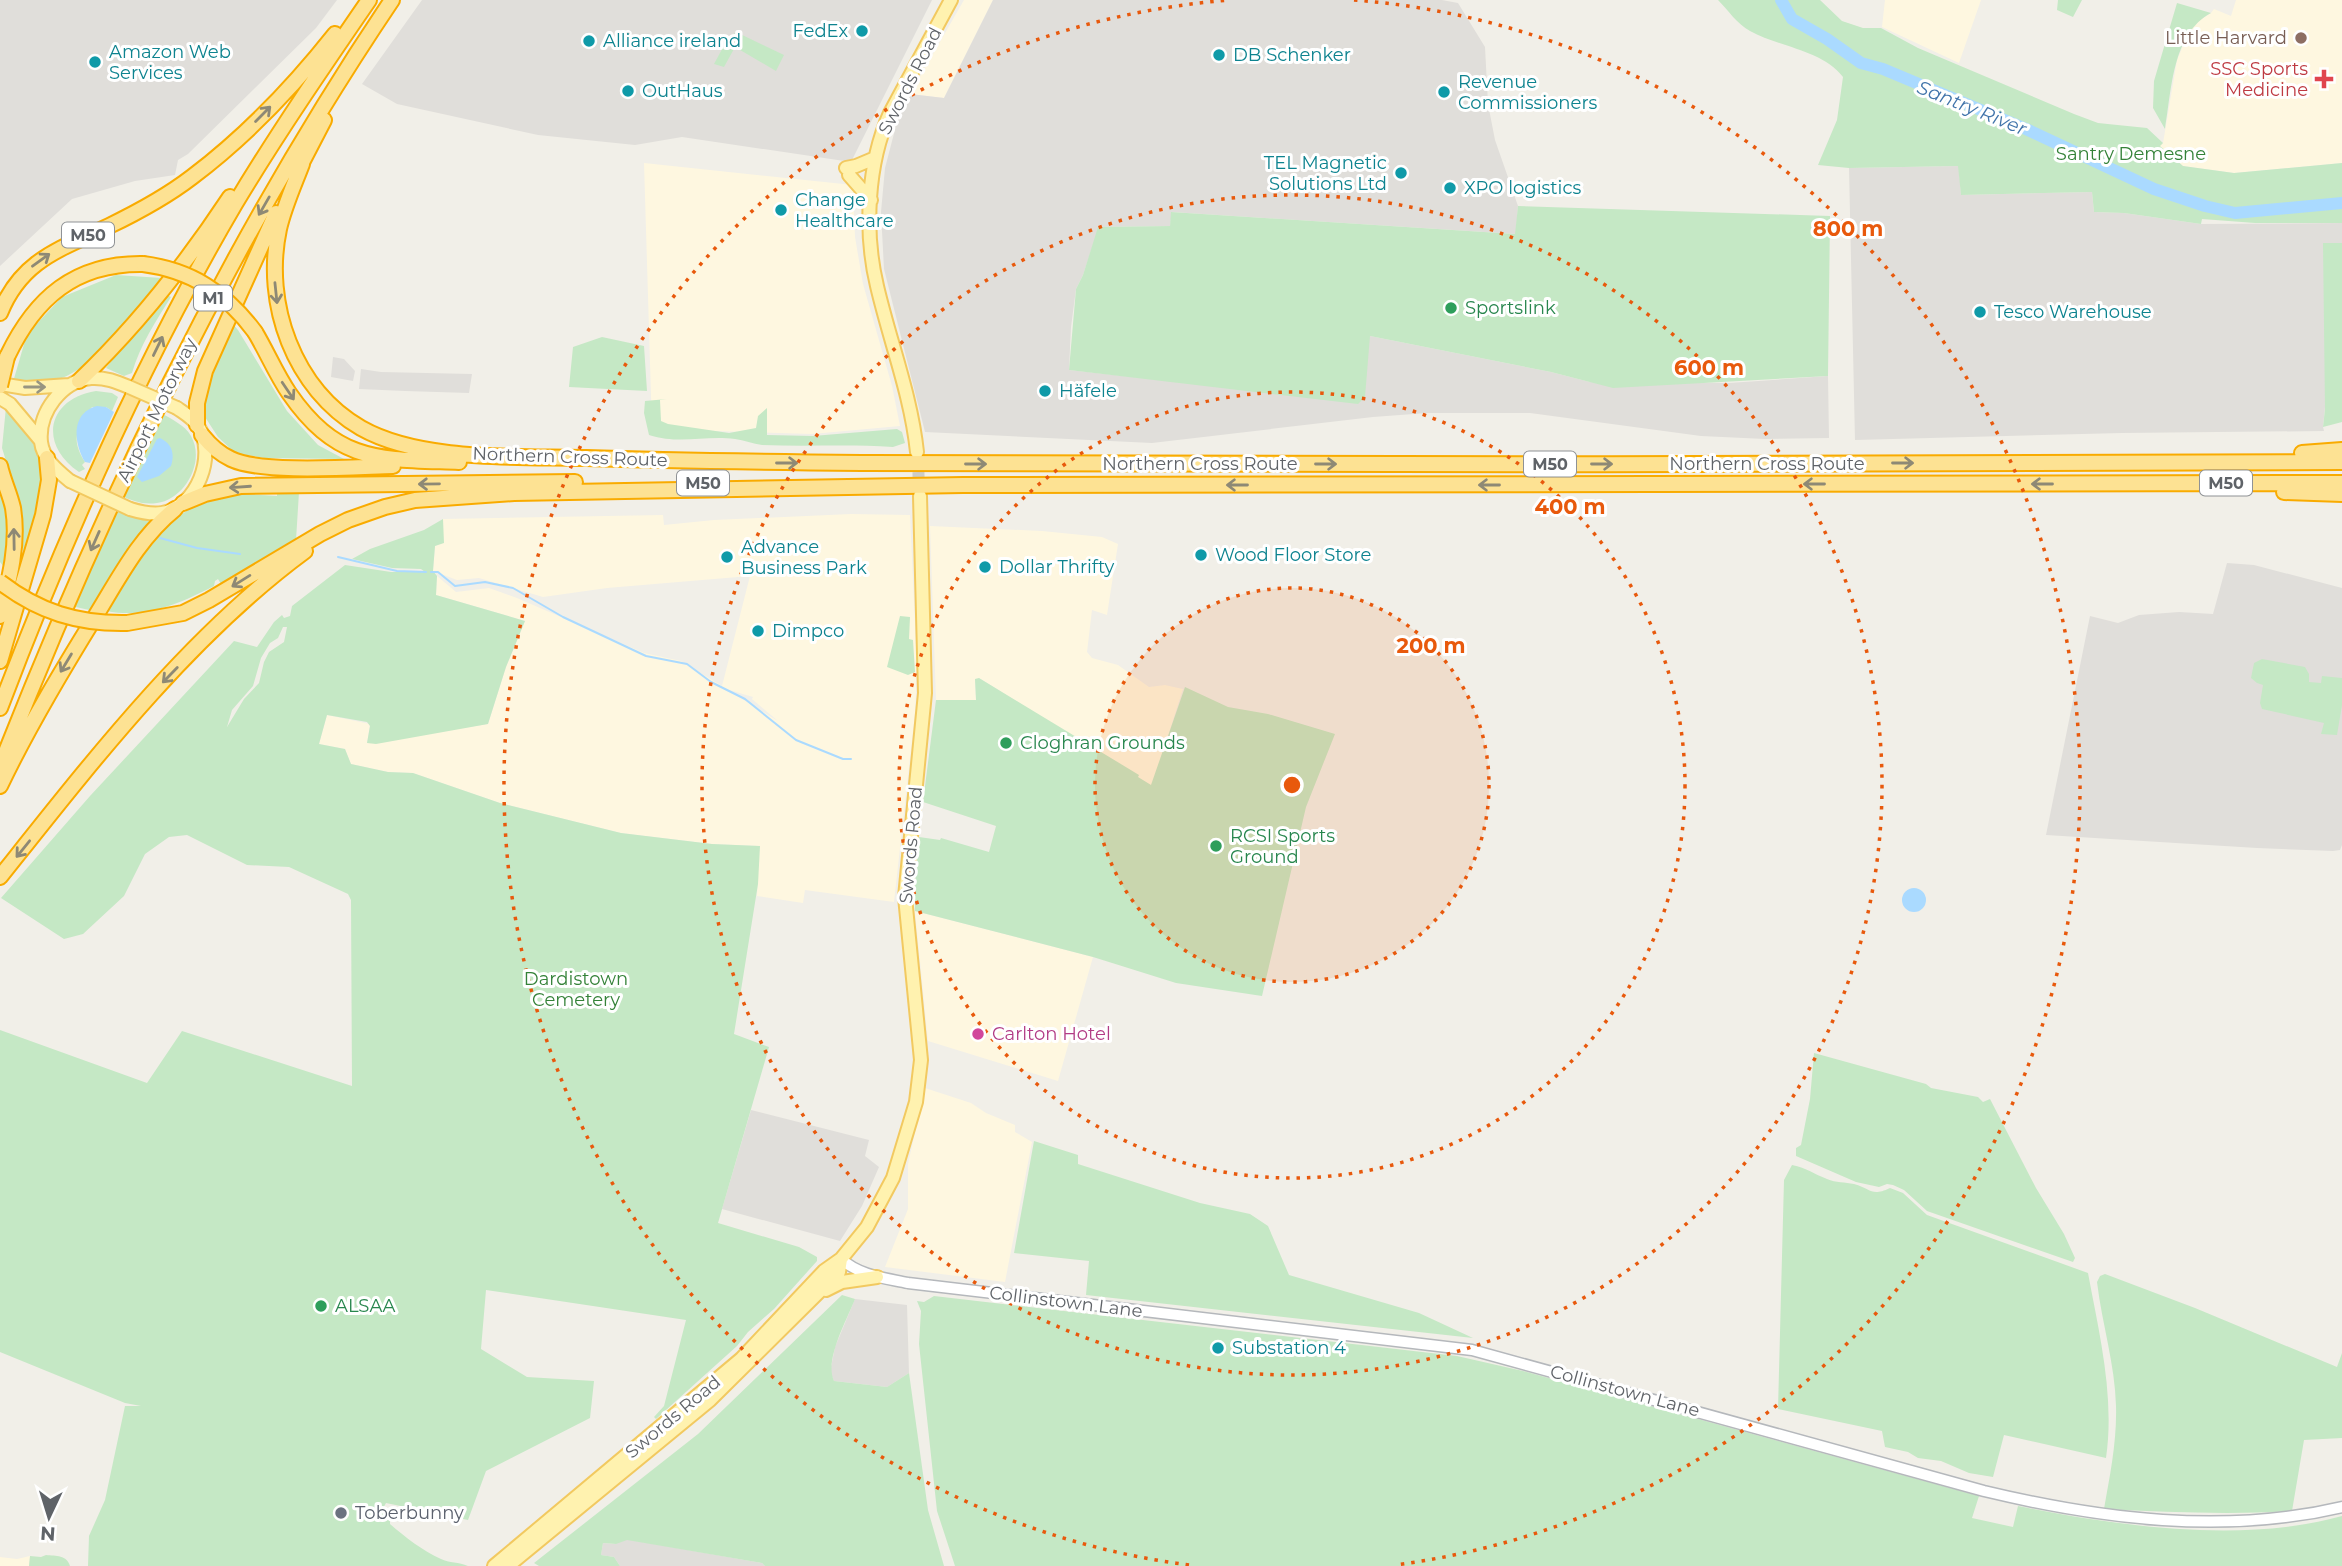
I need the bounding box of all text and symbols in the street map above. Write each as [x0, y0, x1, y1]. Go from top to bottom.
place label: FedEx [792, 20, 848, 42]
marker: FedEx [854, 23, 870, 39]
street label: Swords Road [874, 24, 946, 138]
place label: Little Harvard [2165, 27, 2287, 49]
place label: Alliance ireland [603, 30, 741, 52]
marker: Little Harvard [2293, 30, 2309, 46]
marker: Alliance ireland [581, 33, 597, 49]
place label: Amazon Web Services [109, 41, 231, 84]
place label: DB Schenker [1233, 44, 1351, 66]
marker: DB Schenker [1211, 47, 1227, 63]
marker: Amazon Web Services [87, 54, 103, 70]
place label: SSC Sports Medicine [2210, 58, 2308, 101]
marker: SSC Sports Medicine [2314, 69, 2334, 89]
place label: Revenue Commissioners [1458, 71, 1598, 114]
water label: Santry River [1914, 76, 2030, 141]
place label: OutHaus [642, 80, 723, 102]
marker: OutHaus [620, 83, 636, 99]
marker: Revenue Commissioners [1436, 84, 1452, 100]
one-way arrow [254, 106, 271, 123]
park label: Santry Demesne [2056, 143, 2206, 165]
place label: TEL Magnetic Solutions Ltd [1264, 152, 1387, 195]
marker: TEL Magnetic Solutions Ltd [1393, 165, 1409, 181]
place label: XPO logistics [1464, 177, 1582, 199]
marker: XPO logistics [1442, 180, 1458, 196]
place label: Change Healthcare [795, 189, 894, 232]
one-way arrow [256, 196, 270, 216]
marker: Change Healthcare [773, 202, 789, 218]
text: 800 m [1813, 216, 1883, 241]
road number: M50 [62, 222, 114, 247]
one-way arrow [31, 253, 50, 267]
one-way arrow [270, 281, 283, 303]
road number: M1 [194, 286, 232, 310]
place label: Sportslink [1465, 297, 1556, 319]
marker: Sportslink [1443, 300, 1459, 316]
place label: Tesco Warehouse [1994, 301, 2152, 323]
marker: Tesco Warehouse [1972, 304, 1988, 320]
street label: Airport Motorway [113, 334, 202, 486]
one-way arrow [152, 336, 165, 357]
text: 600 m [1674, 355, 1744, 380]
one-way arrow [23, 380, 46, 394]
place label: Häfele [1059, 380, 1117, 402]
one-way arrow [281, 381, 296, 400]
marker: Häfele [1037, 383, 1053, 399]
street label: Northern Cross Route [472, 443, 668, 471]
road number: M50 [1524, 452, 1576, 477]
street label: Northern Cross Route [1102, 453, 1298, 475]
street label: Northern Cross Route [1669, 453, 1865, 475]
one-way arrow [776, 456, 799, 470]
one-way arrow [1892, 456, 1915, 470]
one-way arrow [964, 457, 987, 471]
one-way arrow [1314, 457, 1337, 471]
one-way arrow [1591, 457, 1614, 471]
road number: M50 [677, 470, 729, 496]
road number: M50 [2200, 470, 2252, 496]
one-way arrow [417, 477, 440, 491]
one-way arrow [1803, 477, 1826, 491]
one-way arrow [2031, 477, 2054, 491]
one-way arrow [1226, 478, 1249, 492]
one-way arrow [1478, 478, 1501, 492]
one-way arrow [230, 481, 252, 494]
text: 400 m [1535, 494, 1605, 519]
one-way arrow [7, 528, 21, 551]
one-way arrow [88, 530, 101, 551]
place label: Advance Business Park [741, 536, 867, 579]
place label: Wood Floor Store [1215, 544, 1372, 566]
marker: Wood Floor Store [1193, 547, 1209, 563]
marker: Advance Business Park [719, 549, 735, 565]
place label: Dollar Thrifty [999, 556, 1115, 578]
marker: Dollar Thrifty [977, 559, 993, 575]
one-way arrow [232, 574, 251, 589]
place label: Dimpco [772, 620, 844, 642]
marker: Dimpco [750, 623, 766, 639]
text: 200 m [1397, 633, 1465, 658]
one-way arrow [59, 653, 73, 673]
one-way arrow [161, 666, 178, 683]
place label: Cloghran Grounds [1020, 732, 1185, 754]
marker: Cloghran Grounds [998, 735, 1014, 751]
centre of rings [1280, 773, 1304, 797]
street label: Swords Road [895, 786, 927, 904]
place label: RCSI Sports Ground [1230, 825, 1335, 868]
marker: RCSI Sports Ground [1208, 838, 1224, 854]
one-way arrow [15, 839, 31, 857]
park label: Dardistown Cemetery [524, 968, 628, 1011]
place label: Carlton Hotel [992, 1023, 1111, 1045]
marker: Carlton Hotel [970, 1026, 986, 1042]
street label: Collinstown Lane [988, 1282, 1144, 1322]
place label: ALSAA [335, 1295, 395, 1317]
marker: ALSAA [313, 1298, 329, 1314]
place label: Substation 4 [1232, 1337, 1346, 1359]
marker: Substation 4 [1210, 1340, 1226, 1356]
street label: Collinstown Lane [1548, 1360, 1702, 1422]
street label: Swords Road [621, 1371, 725, 1463]
north arrow [14, 1482, 84, 1552]
place label: Toberbunny [355, 1502, 464, 1524]
marker: Toberbunny [333, 1505, 349, 1521]
text: N [39, 1521, 56, 1545]

